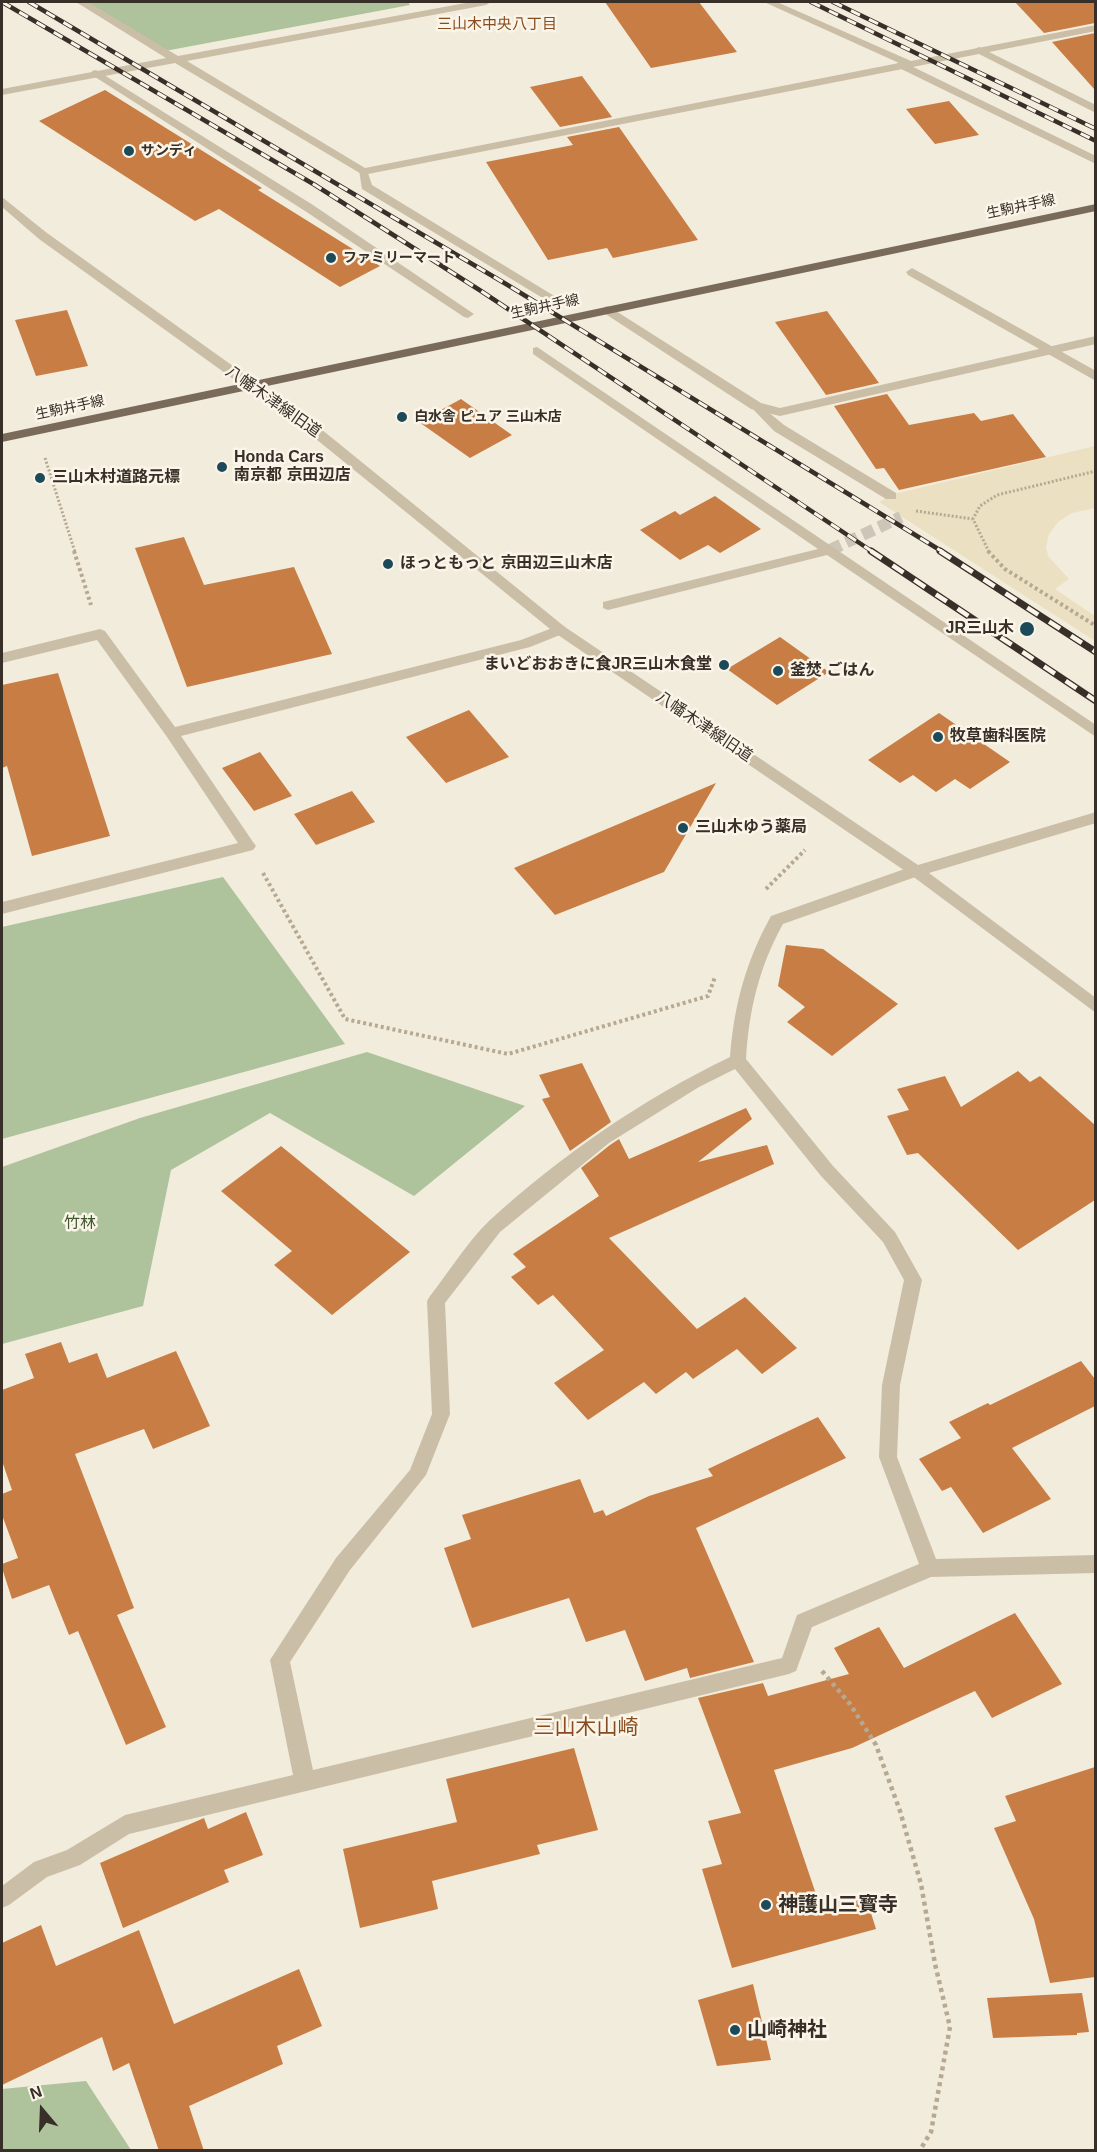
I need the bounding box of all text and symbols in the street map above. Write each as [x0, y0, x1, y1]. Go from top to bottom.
district label: 三山木中央八丁目 [437, 16, 557, 34]
place label: サンディ [141, 143, 197, 159]
marker: サンディ [122, 144, 136, 158]
street label: 生駒井手線 [985, 192, 1057, 222]
place label: ファミリーマート [343, 250, 455, 266]
marker: ファミリーマート [324, 251, 338, 265]
street label: 生駒井手線 [509, 292, 581, 322]
street label: 八幡木津線旧道 [222, 362, 324, 442]
street label: 生駒井手線 [34, 393, 106, 423]
place label: 白水舎 ピュア 三山木店 [414, 409, 562, 425]
marker: 白水舎 ピュア 三山木店 [395, 410, 409, 424]
place label: Honda Cars 南京都 京田辺店 [234, 448, 350, 486]
marker: Honda Cars 南京都 京田辺店 [215, 460, 229, 474]
place label: 三山木村道路元標 [52, 468, 180, 488]
marker: 三山木村道路元標 [33, 471, 47, 485]
place label: ほっともっと 京田辺三山木店 [400, 554, 612, 574]
marker: ほっともっと 京田辺三山木店 [381, 557, 395, 571]
place label: JR三山木 [946, 619, 1014, 639]
marker: JR三山木 [1018, 620, 1036, 638]
place label: まいどおおきに食JR三山木食堂 [484, 655, 712, 675]
marker: まいどおおきに食JR三山木食堂 [717, 658, 731, 672]
place label: 釜焚 ごはん [790, 661, 874, 681]
marker: 釜焚 ごはん [771, 664, 785, 678]
street label: 八幡木津線旧道 [652, 688, 756, 766]
place label: 牧草歯科医院 [950, 727, 1046, 747]
marker: 牧草歯科医院 [931, 730, 945, 744]
place label: 三山木ゆう薬局 [695, 818, 807, 838]
marker: 三山木ゆう薬局 [676, 821, 690, 835]
park label: 竹林 [64, 1214, 96, 1234]
district label: 三山木山崎 [534, 1715, 638, 1741]
place label: 神護山三寳寺 [778, 1893, 898, 1917]
marker: 神護山三寳寺 [759, 1898, 773, 1912]
place label: 山崎神社 [747, 2018, 827, 2042]
marker: 山崎神社 [728, 2023, 742, 2037]
north arrow [12, 2080, 72, 2140]
text: N [28, 2083, 44, 2102]

